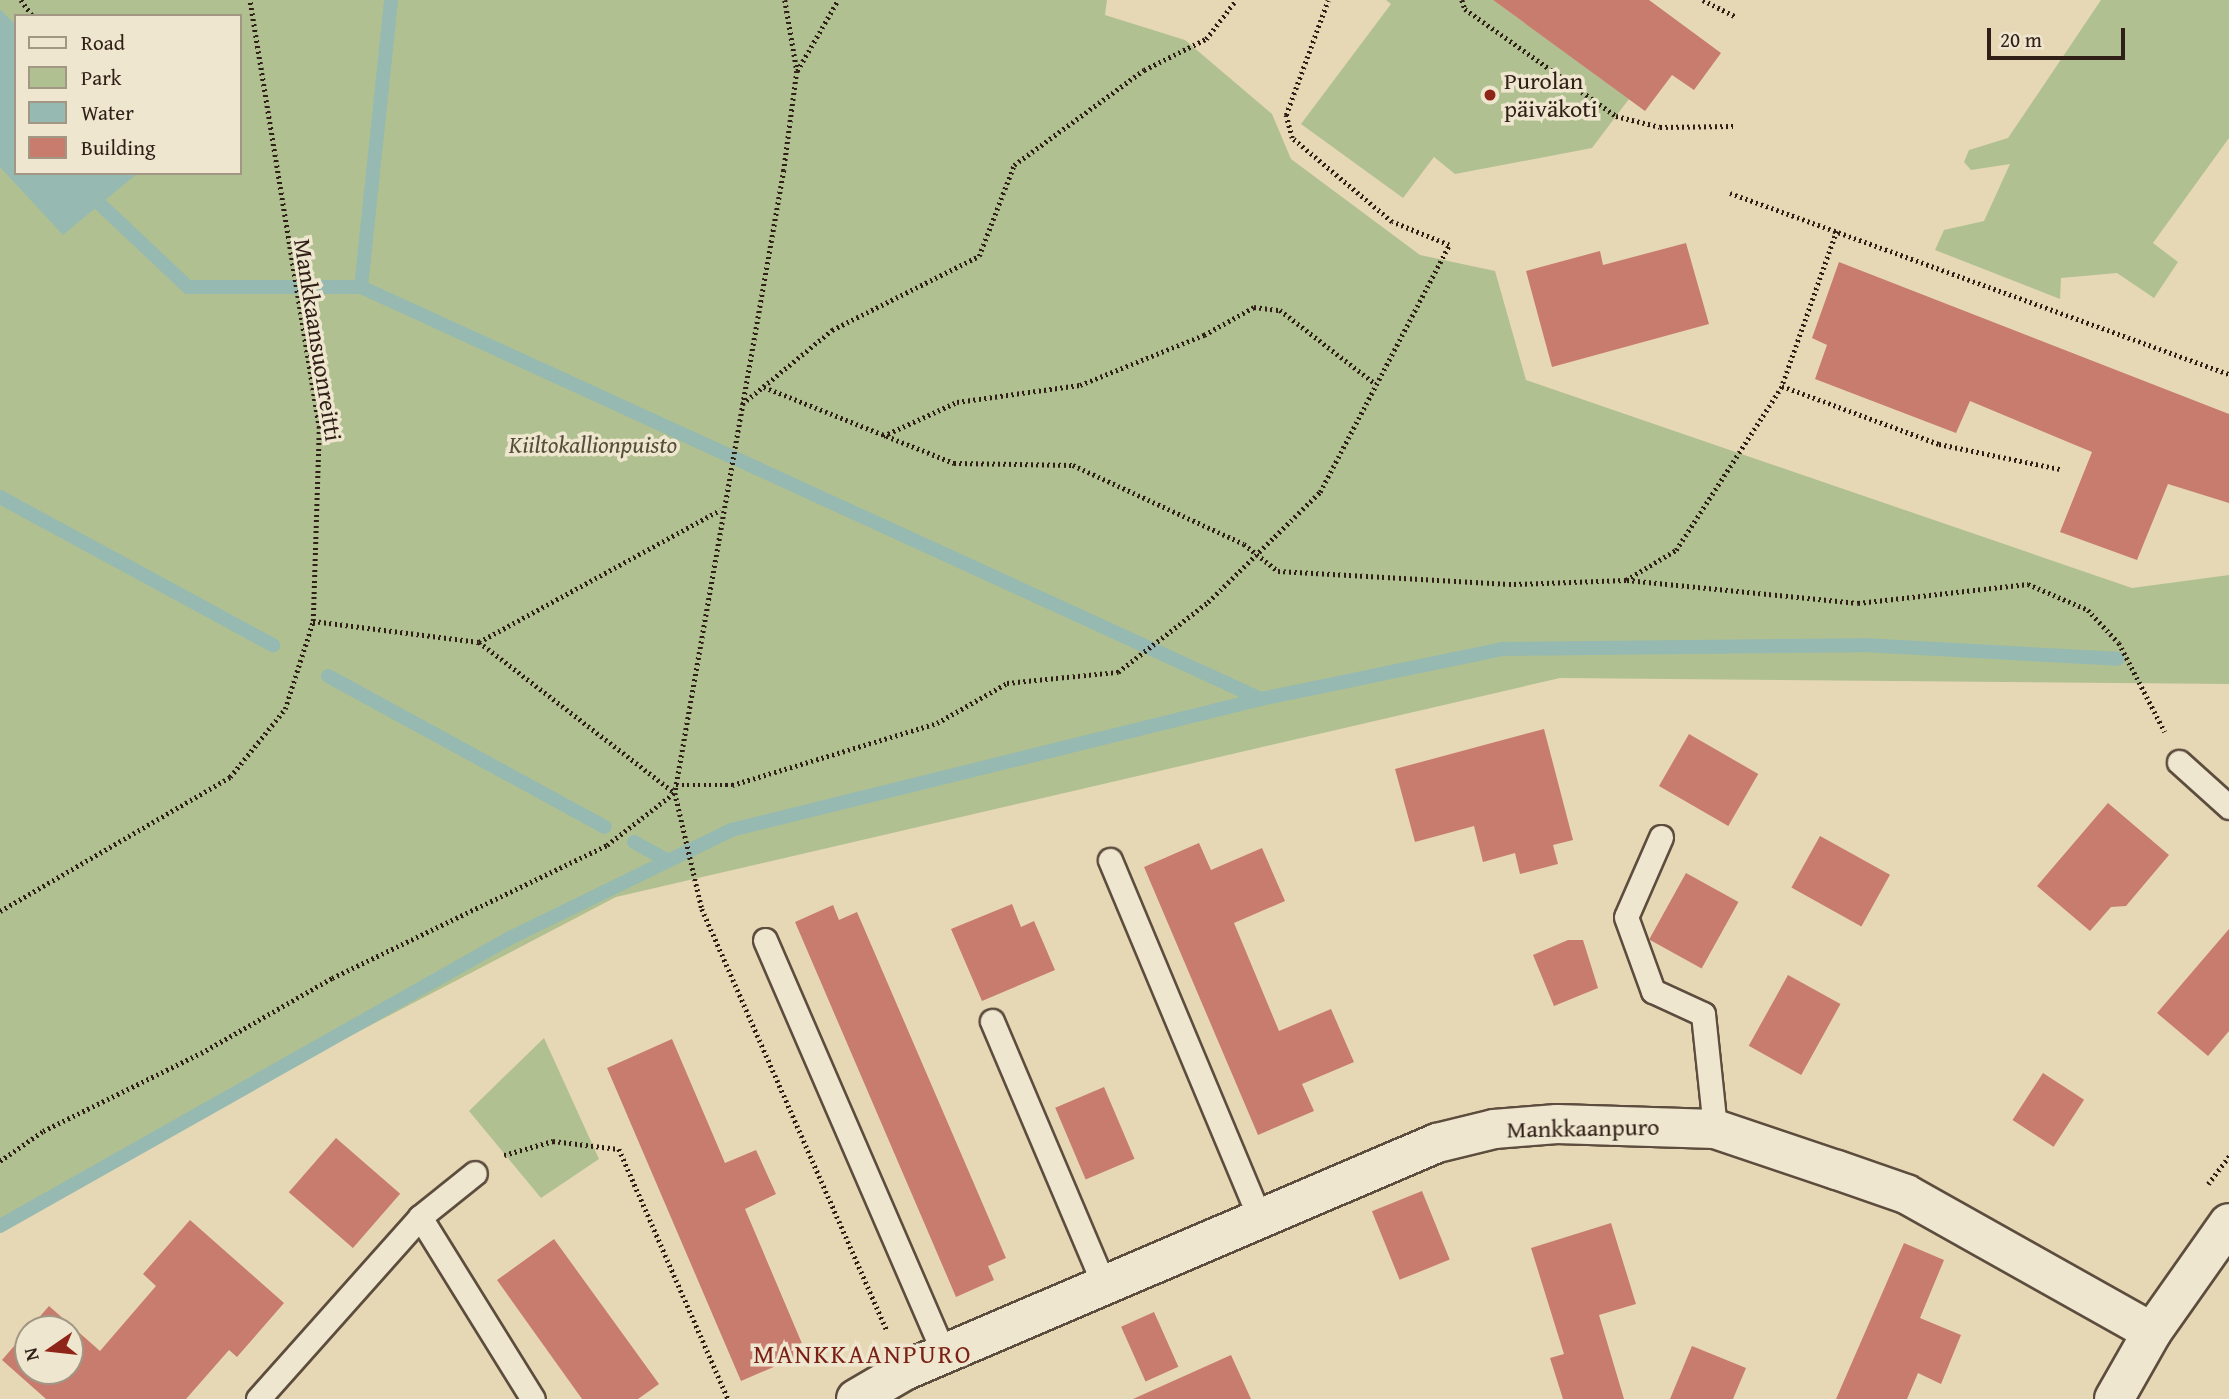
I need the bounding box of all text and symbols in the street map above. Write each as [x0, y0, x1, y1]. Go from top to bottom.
legend [14, 14, 242, 175]
scale bar [1991, 14, 2129, 58]
text: 20 m [2000, 24, 2042, 55]
text: Road [81, 27, 125, 58]
text: Park [81, 62, 122, 93]
place label: Purolan päiväkoti [1504, 67, 1597, 123]
marker: Purolan päiväkoti [1482, 87, 1498, 103]
text: Water [81, 97, 134, 128]
text: Building [81, 132, 155, 163]
street label: Mankkaansuonreitti [288, 237, 348, 443]
park label: Kiiltokallionpuisto [509, 431, 677, 459]
street label: Mankkaanpuro [1506, 1112, 1660, 1144]
north arrow [14, 1315, 84, 1385]
district label: MANKKAANPURO [755, 1338, 971, 1370]
text: N [15, 1345, 46, 1364]

